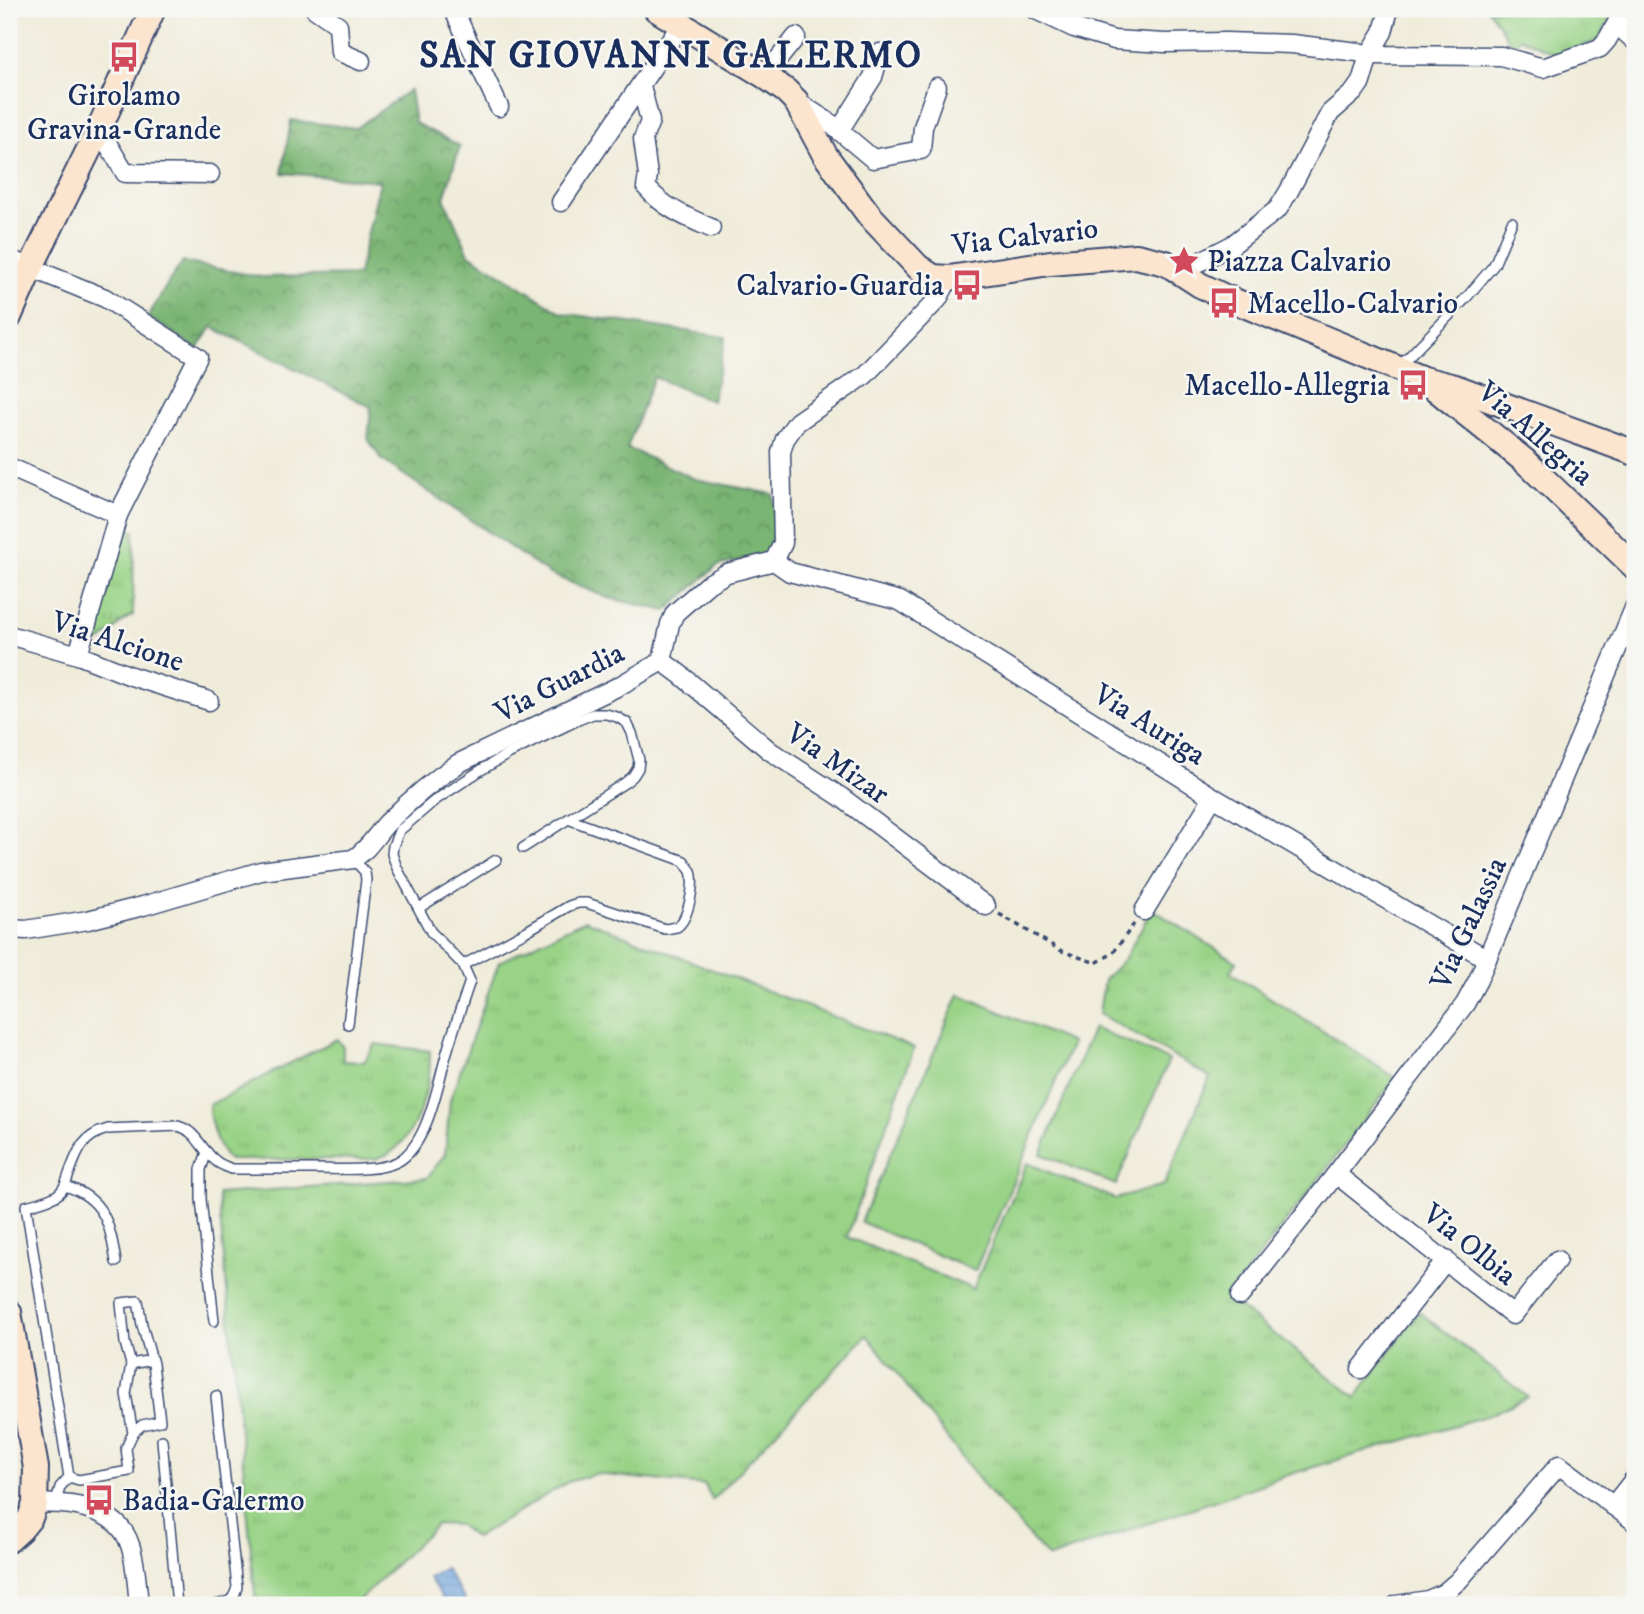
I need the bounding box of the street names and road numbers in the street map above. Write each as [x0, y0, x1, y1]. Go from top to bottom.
street label: Via Calvario [949, 210, 1100, 265]
street label: Via Allegria [1469, 373, 1601, 495]
street label: Via Alcione [46, 603, 188, 681]
street label: Via Guardia [488, 635, 631, 732]
street label: Via Auriga [1085, 676, 1212, 774]
street label: Via Mizar [777, 715, 896, 813]
street label: Via Galassia [1422, 851, 1516, 997]
street label: Via Olbia [1414, 1195, 1524, 1294]

